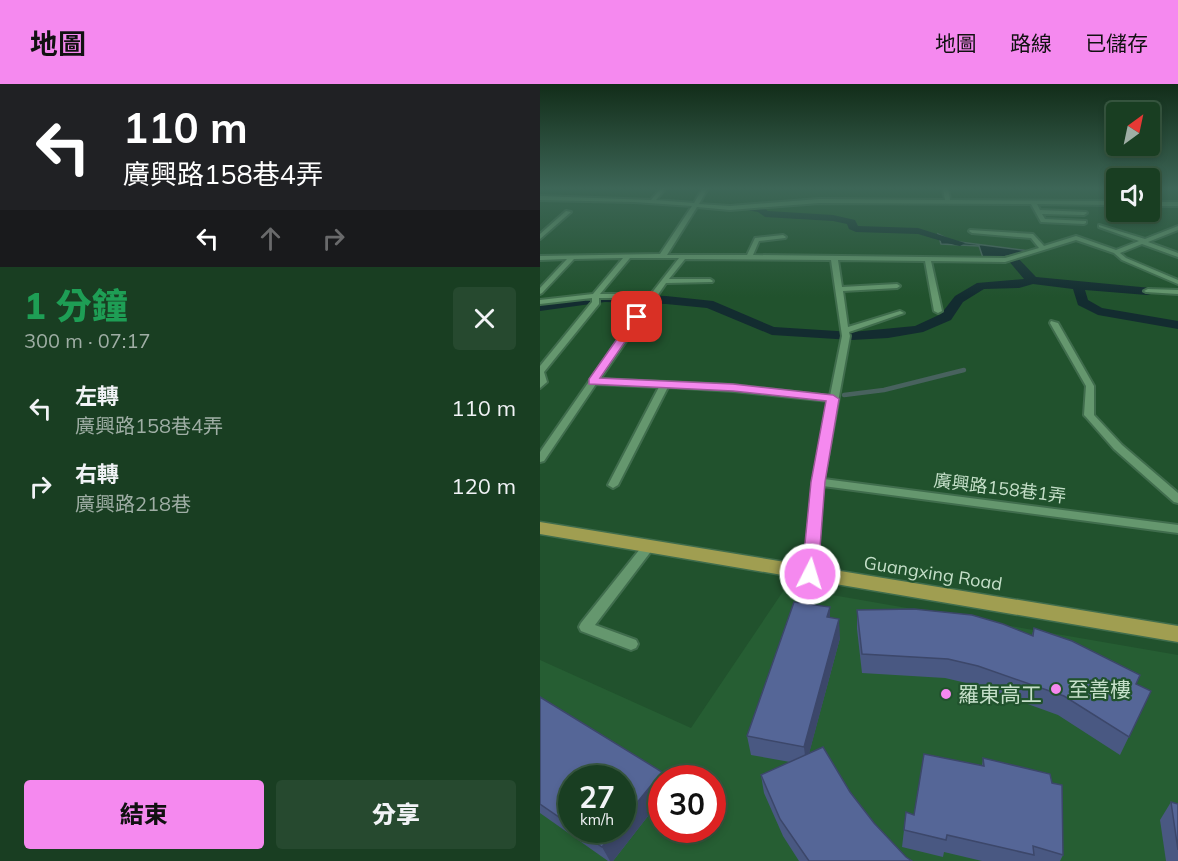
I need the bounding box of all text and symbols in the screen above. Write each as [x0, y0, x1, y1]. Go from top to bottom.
text: 地圖 [30, 26, 86, 61]
text: 地圖 [935, 30, 977, 56]
text: 路線 [1010, 30, 1052, 56]
text: 已儲存 [1085, 30, 1148, 56]
text: 110 m [123, 101, 248, 154]
north arrow [1106, 102, 1160, 156]
map controls [1106, 102, 1160, 222]
icon: left [24, 108, 102, 186]
text: 廣興路158巷4弄 [123, 157, 323, 191]
button: sound [1106, 168, 1160, 222]
icon: left [191, 222, 224, 255]
icon: ahead [254, 222, 287, 255]
icon: right [317, 222, 350, 255]
text: 1 分鐘 [24, 283, 128, 328]
button: close [453, 287, 516, 350]
pin [611, 291, 662, 342]
icon: arrive [620, 300, 653, 333]
text: 300 m · 07:17 [24, 328, 150, 353]
text: 左轉 [75, 382, 119, 410]
icon: left [24, 392, 57, 425]
text: 110 m [451, 394, 516, 422]
text: 廣興路158巷4弄 [75, 413, 223, 438]
text: 右轉 [75, 460, 119, 488]
street label: 廣興路158巷1弄 [932, 468, 1068, 508]
icon: right [24, 470, 57, 503]
text: 120 m [451, 472, 516, 500]
text: 廣興路218巷 [75, 491, 191, 516]
position arrow [778, 542, 842, 606]
street label: Guangxing Road [862, 551, 1004, 595]
place label: 至善樓 [1068, 676, 1131, 702]
place label: 羅東高工 [958, 681, 1042, 707]
marker: 至善樓 [1049, 682, 1063, 696]
marker: 羅東高工 [939, 687, 953, 701]
speed limit sign: 30 [648, 765, 726, 843]
text: 27 [579, 778, 615, 816]
button: 結束 [24, 780, 264, 849]
button: 分享 [276, 780, 516, 849]
text: km/h [580, 810, 614, 829]

